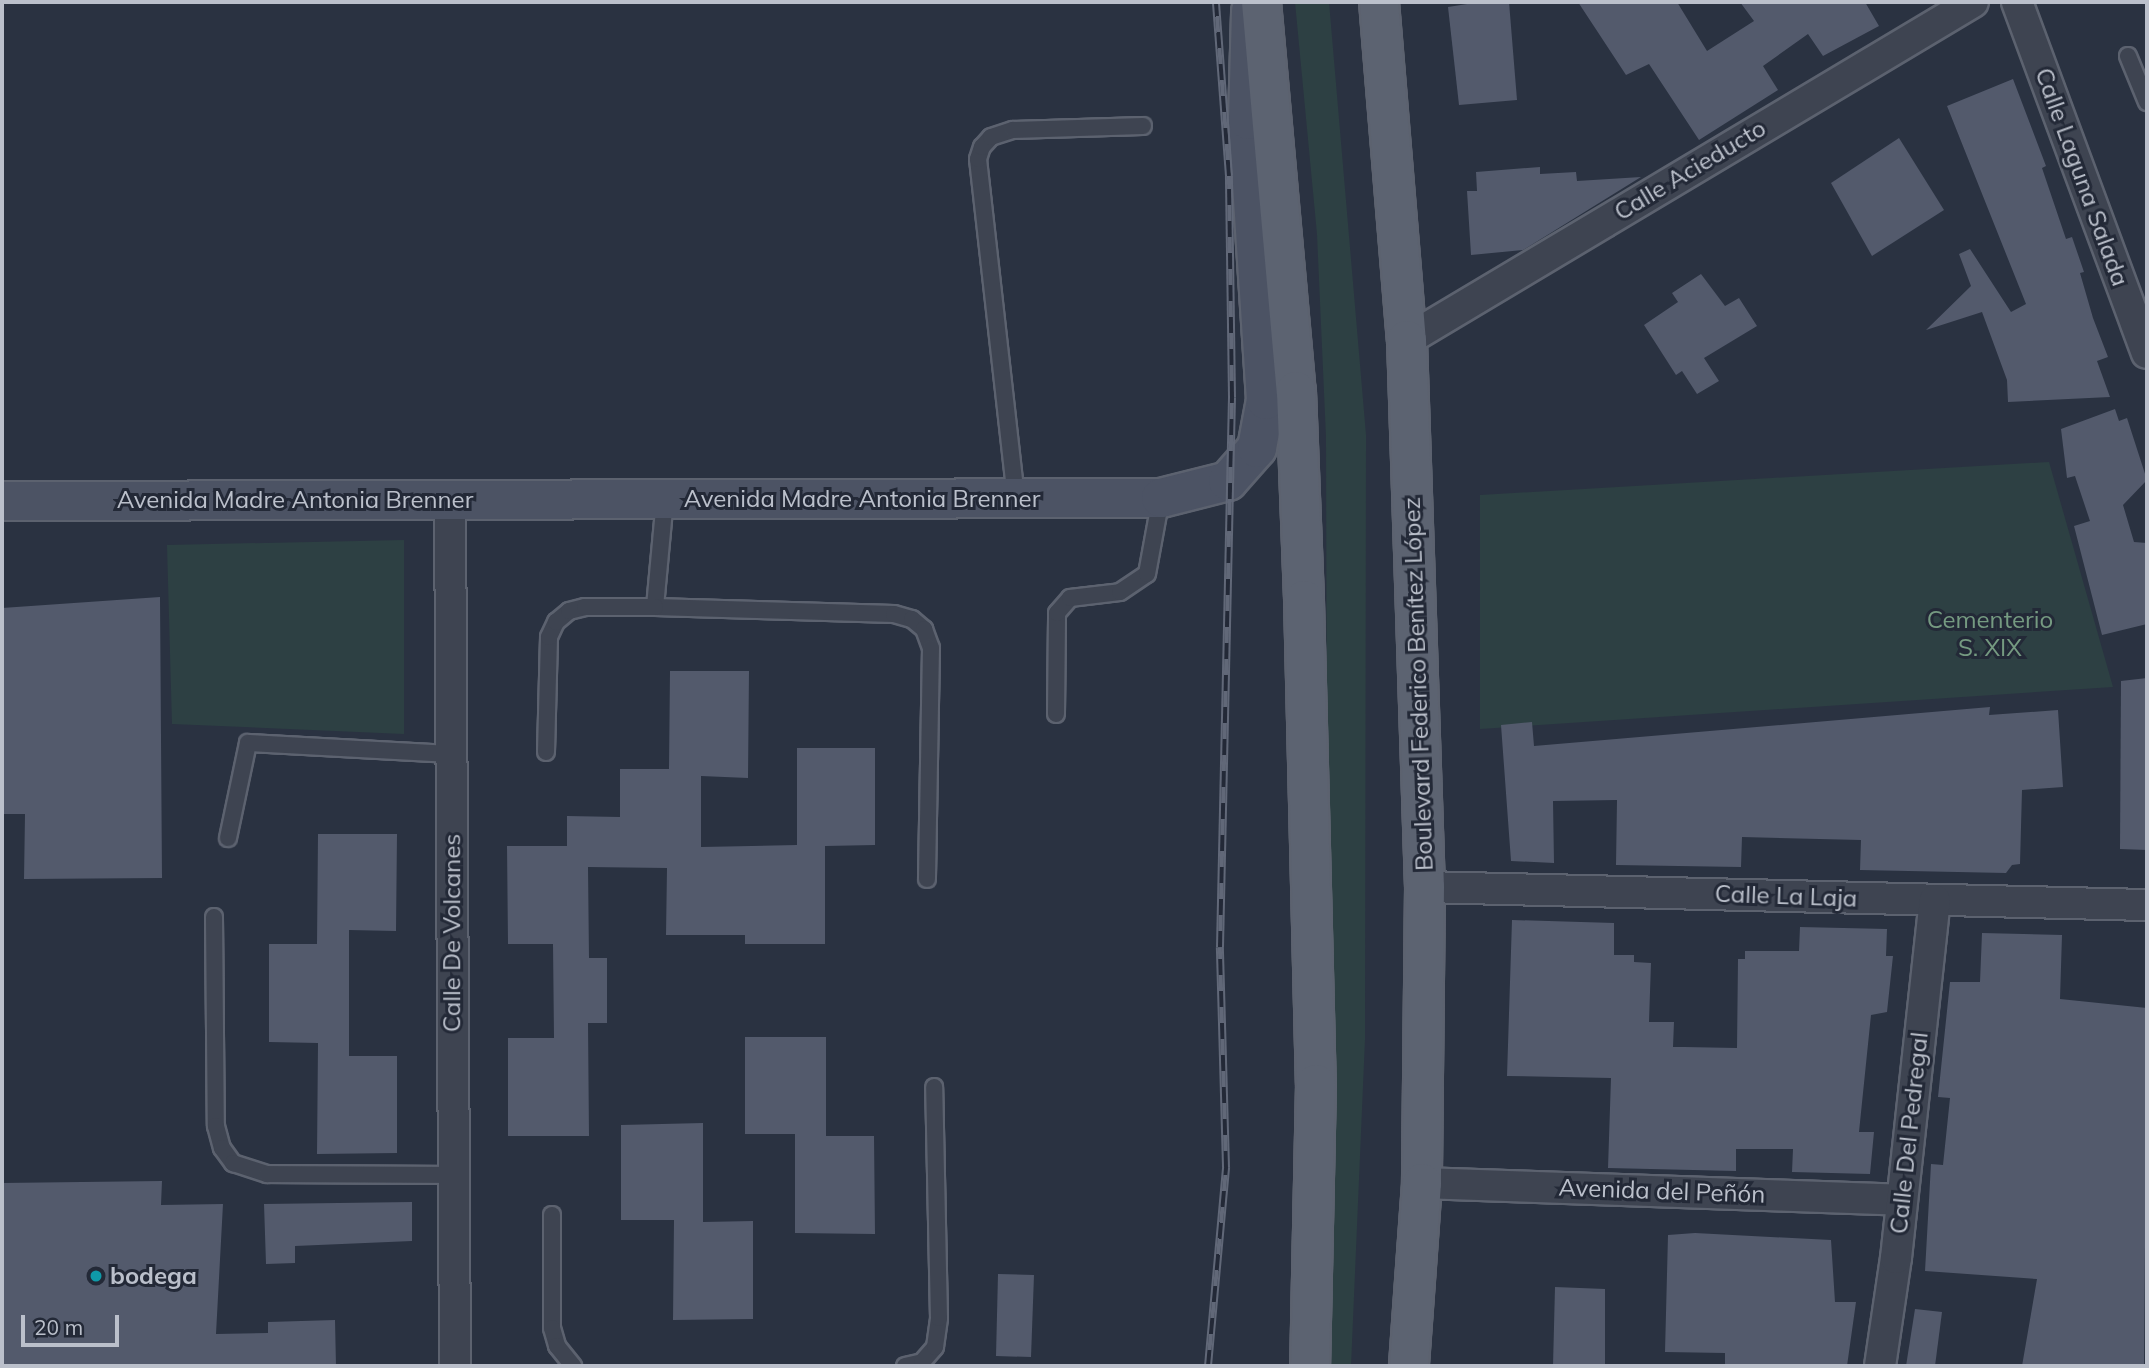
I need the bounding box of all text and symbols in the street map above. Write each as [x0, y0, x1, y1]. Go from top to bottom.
street label: Calle Laguna Salada [2029, 64, 2135, 290]
street label: Calle Acieducto [1609, 114, 1771, 226]
street label: Avenida Madre Antonia Brenner [684, 485, 1040, 513]
street label: Avenida Madre Antonia Brenner [117, 486, 473, 514]
street label: Boulevard Federico Benítez López [1397, 497, 1439, 871]
park label: Cementerio S. XIX [1927, 606, 2053, 662]
street label: Calle De Volcanes [438, 834, 466, 1032]
street label: Calle La Laja [1714, 879, 1858, 913]
street label: Calle Del Pedregal [1884, 1031, 1934, 1235]
street label: Avenida del Peñón [1558, 1173, 1766, 1209]
place label: bodega [110, 1262, 197, 1290]
marker: bodega [88, 1268, 104, 1284]
scale bar [24, 1302, 122, 1346]
text: 20 m [34, 1314, 83, 1340]

